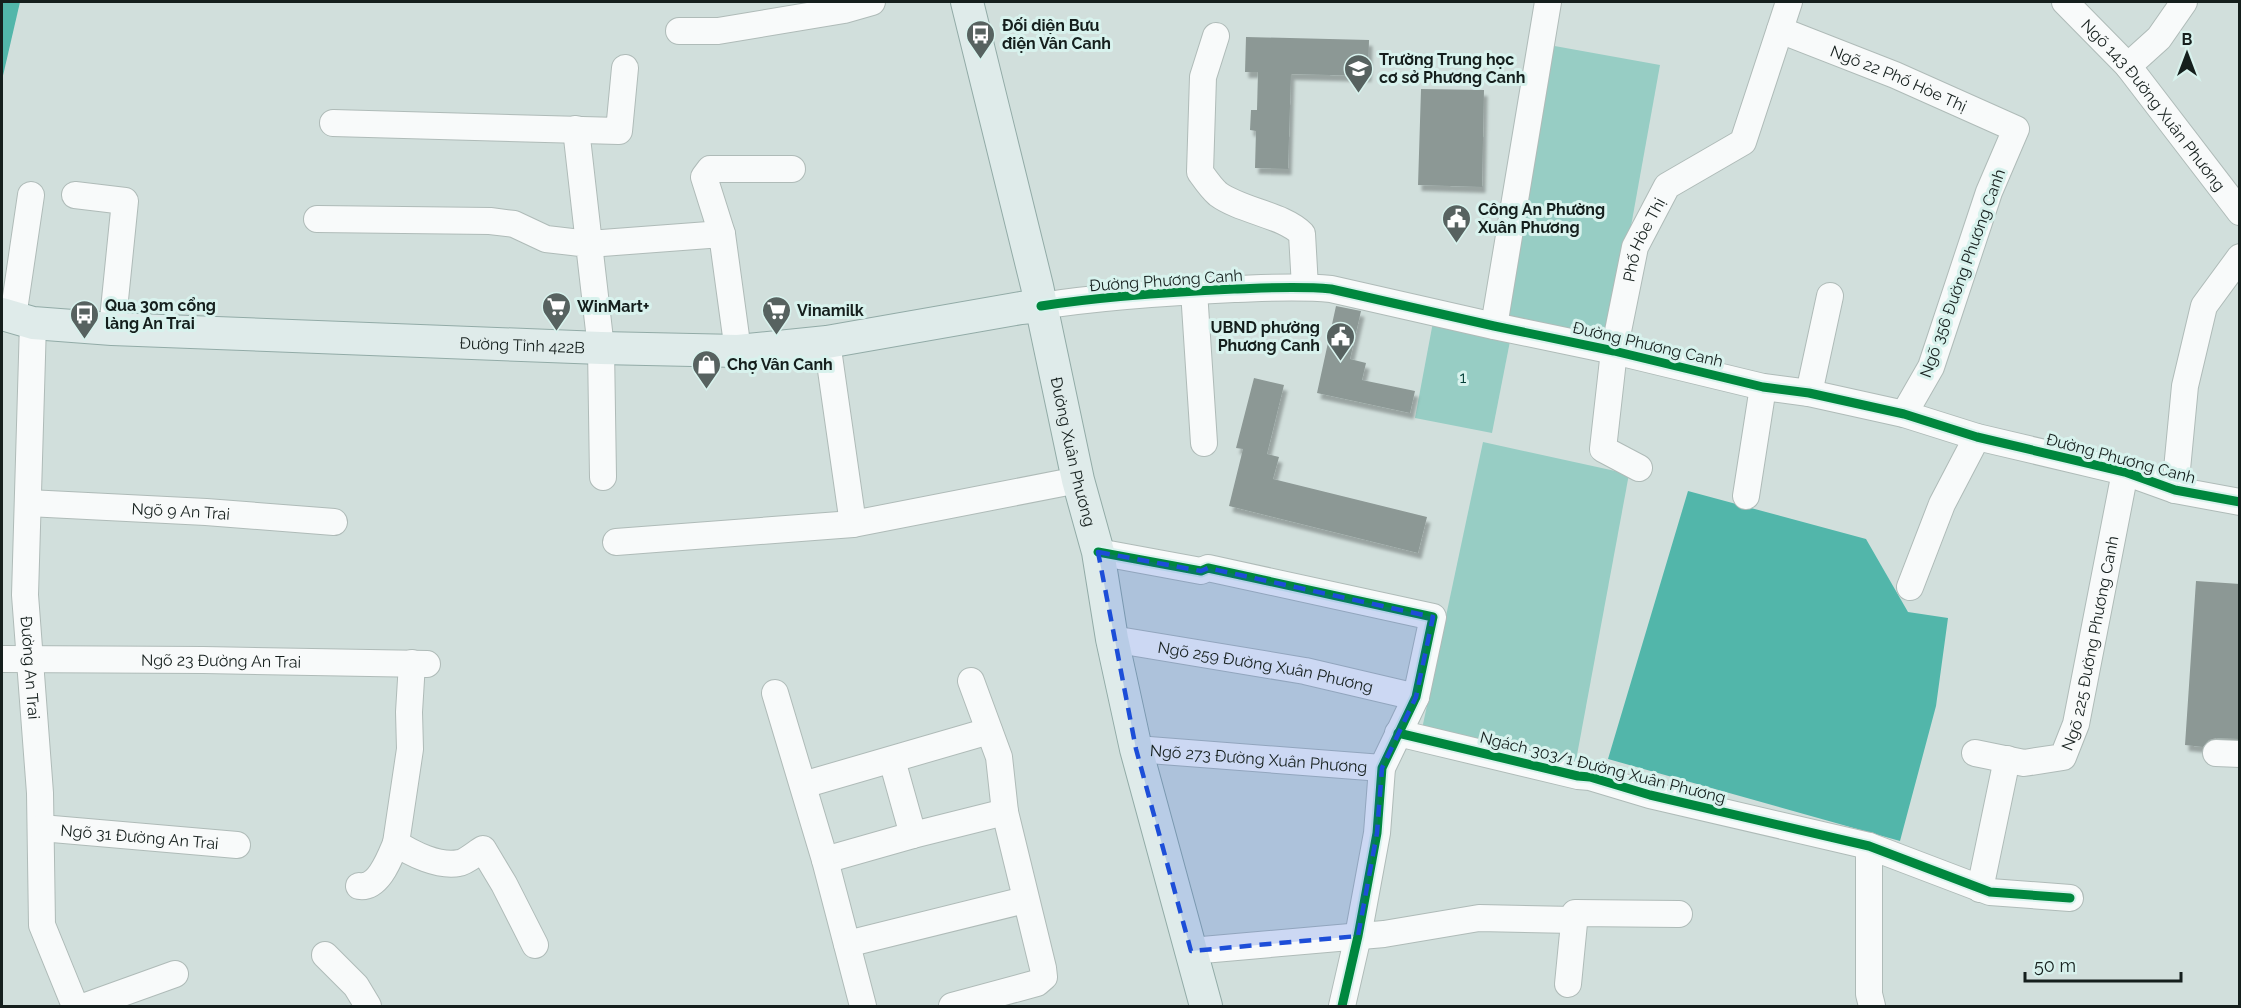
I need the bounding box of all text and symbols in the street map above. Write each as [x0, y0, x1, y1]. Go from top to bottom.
street label: Ngõ 143 Đường Xuân Phương [2077, 15, 2229, 195]
place label: Đối diện Bưu điện Vân Canh [1002, 16, 1111, 53]
bus stop icon: Đối diện Bưu điện Vân Canh [965, 18, 997, 60]
north arrow [2157, 24, 2217, 84]
text: B [2182, 30, 2193, 49]
street label: Ngõ 22 Phố Hòe Thị [1827, 42, 1970, 116]
place label: Trường Trung học cơ sở Phương Canh [1379, 50, 1525, 87]
school or university icon: Trường Trung học cơ sở Phương Canh [1342, 52, 1374, 94]
street label: Ngõ 356 Đường Phương Canh [1916, 166, 2009, 380]
street label: Phố Hòe Thị [1619, 195, 1669, 284]
place label: Công An Phường Xuân Phương [1477, 200, 1605, 237]
public building icon: Công An Phường Xuân Phương [1441, 202, 1473, 244]
street label: Đường Phương Canh [1089, 266, 1243, 295]
supermarket icon: WinMart+ [540, 290, 572, 332]
supermarket icon: Vinamilk [760, 294, 792, 336]
place label: Qua 30m cổng làng An Trai [105, 296, 216, 333]
place label: WinMart+ [577, 297, 650, 316]
bus stop icon: Qua 30m cổng làng An Trai [68, 298, 100, 340]
place label: Vinamilk [797, 301, 864, 320]
place label: UBND phường Phương Canh [1210, 318, 1320, 355]
street label: Đường Phương Canh [1571, 318, 1725, 371]
public building icon: UBND phường Phương Canh [1325, 320, 1357, 362]
street label: Đường Tỉnh 422B [459, 334, 585, 357]
shop icon: Chợ Vân Canh [690, 348, 722, 390]
place label: Chợ Vân Canh [727, 355, 833, 374]
park label: 1 [1460, 368, 1467, 387]
street label: Đường Xuân Phương [1046, 375, 1099, 529]
street label: Đường Phương Canh [2044, 429, 2198, 488]
street label: Ngõ 9 An Trai [131, 499, 231, 524]
street label: Ngõ 225 Đường Phương Canh [2058, 534, 2122, 753]
street label: Đường An Trai [17, 615, 43, 720]
street label: Ngõ 259 Đường Xuân Phương [1156, 638, 1375, 697]
street label: Ngõ 23 Đường An Trai [141, 651, 301, 672]
street label: Ngách 303/1 Đường Xuân Phương [1478, 728, 1728, 807]
street label: Ngõ 273 Đường Xuân Phương [1149, 741, 1368, 777]
street label: Ngõ 31 Đường An Trai [60, 821, 219, 853]
scale bar [2025, 945, 2181, 983]
text: 50 m [2034, 955, 2076, 976]

